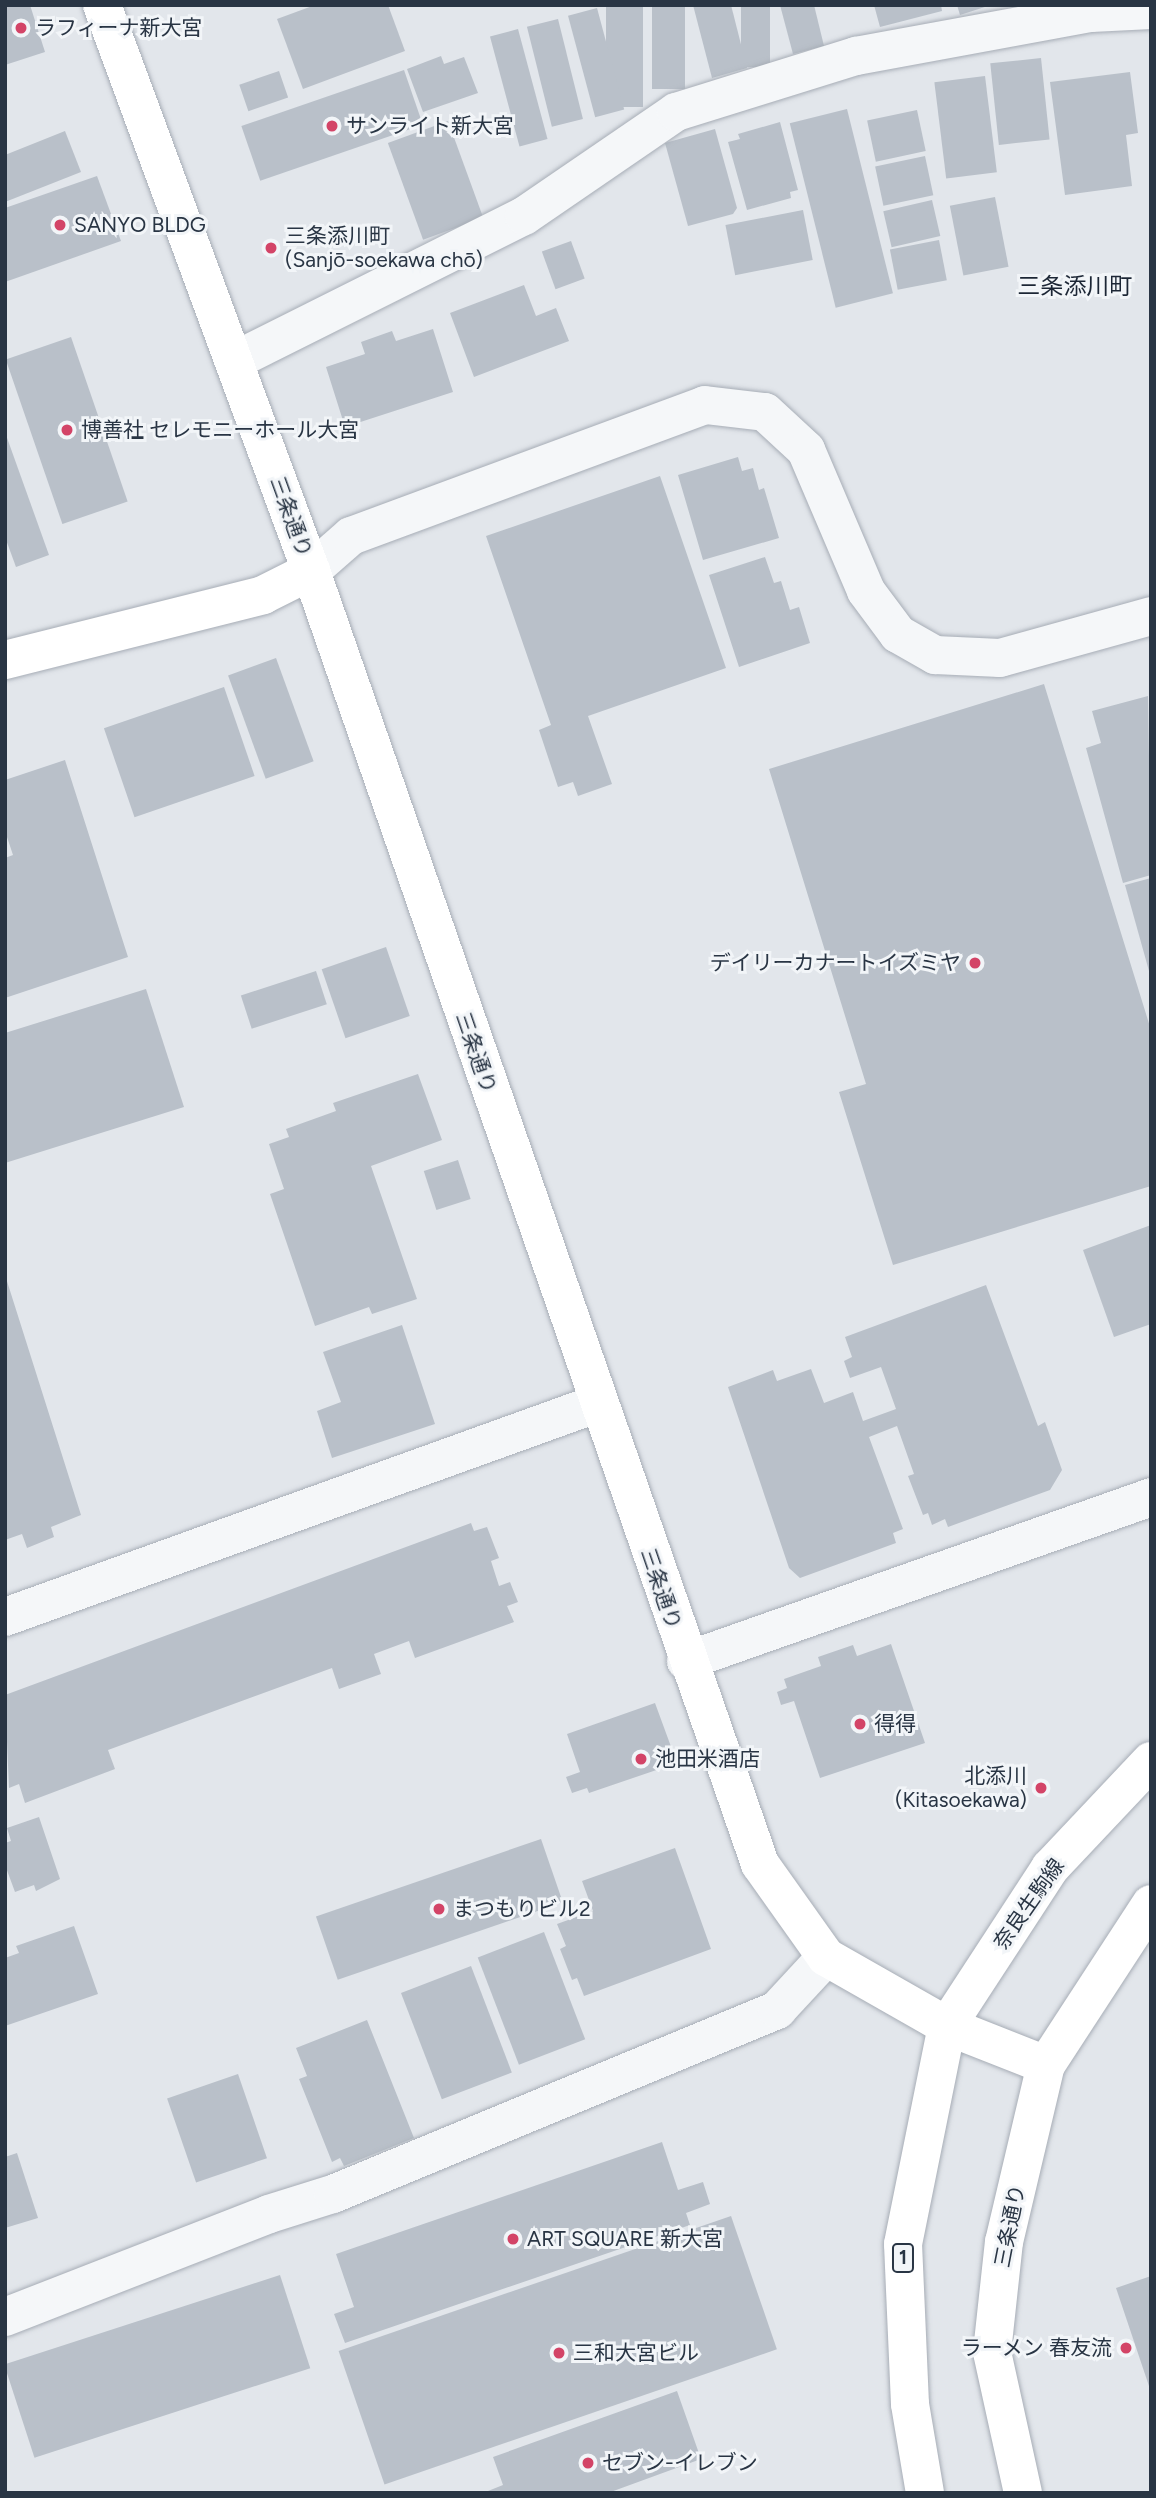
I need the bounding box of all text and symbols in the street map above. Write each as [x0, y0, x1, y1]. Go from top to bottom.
place label: ラフィーナ新大宮 [35, 15, 203, 41]
marker: ラフィーナ新大宮 [13, 20, 29, 36]
place label: サンライト新大宮 [346, 113, 514, 139]
marker: サンライト新大宮 [324, 118, 340, 134]
place label: SANYO BLDG [74, 212, 206, 238]
marker: SANYO BLDG [52, 217, 68, 233]
place label: 三条添川町 (Sanjō-soekawa chō) [285, 223, 483, 273]
marker: 三条添川町 (Sanjō-soekawa chō) [263, 240, 279, 256]
district label: 三条添川町 [1018, 272, 1132, 300]
place label: 博善社 セレモニーホール大宮 [81, 417, 359, 443]
marker: 博善社 セレモニーホール大宮 [59, 422, 75, 438]
street label: 三条通り [265, 473, 317, 561]
place label: デイリーカナートイズミヤ [709, 950, 961, 976]
marker: デイリーカナートイズミヤ [967, 955, 983, 971]
street label: 三条通り [450, 1009, 502, 1097]
street label: 三条通り [635, 1545, 687, 1633]
place label: 得得 [874, 1711, 916, 1737]
marker: 得得 [852, 1716, 868, 1732]
place label: 池田米酒店 [655, 1746, 760, 1772]
marker: 池田米酒店 [633, 1751, 649, 1767]
place label: 北添川 (Kitasoekawa) [895, 1763, 1027, 1813]
marker: 北添川 (Kitasoekawa) [1033, 1780, 1049, 1796]
street label: 奈良生駒線 [989, 1854, 1069, 1954]
place label: まつもりビル2 [453, 1896, 591, 1922]
marker: まつもりビル2 [431, 1901, 447, 1917]
street label: 三条通り [990, 2182, 1030, 2270]
place label: ART SQUARE 新大宮 [527, 2226, 723, 2252]
marker: ART SQUARE 新大宮 [505, 2231, 521, 2247]
road number: 1 [891, 2242, 915, 2274]
place label: ラーメン 春友流 [960, 2335, 1112, 2361]
place label: 三和大宮ビル [573, 2340, 699, 2366]
marker: ラーメン 春友流 [1118, 2340, 1134, 2356]
marker: 三和大宮ビル [551, 2345, 567, 2361]
place label: セブン-イレブン [602, 2450, 758, 2476]
marker: セブン-イレブン [580, 2455, 596, 2471]

